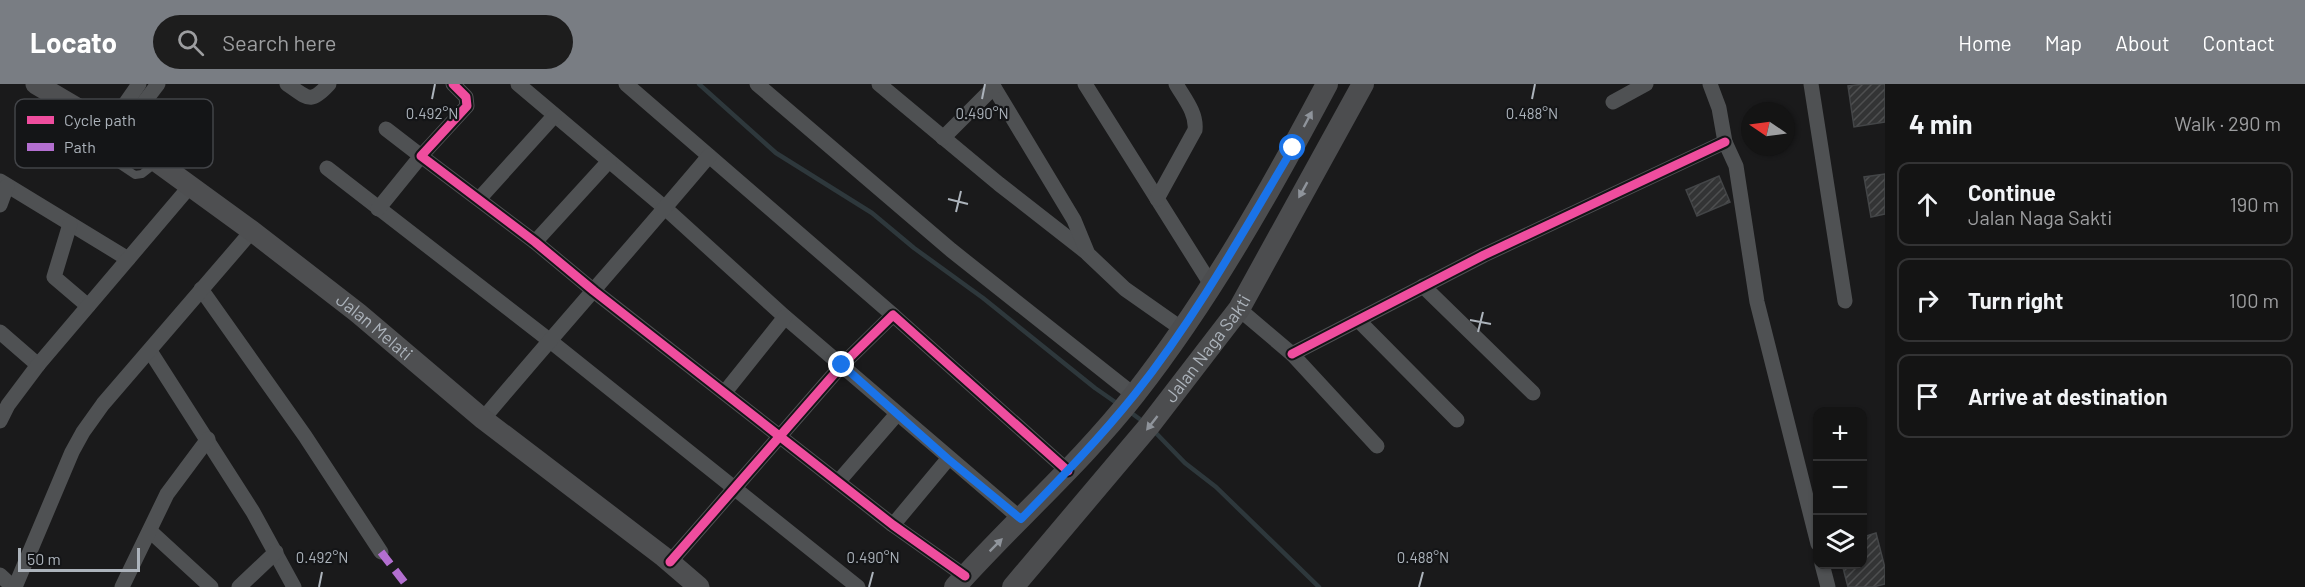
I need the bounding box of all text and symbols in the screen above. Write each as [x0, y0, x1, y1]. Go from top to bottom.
search box [153, 15, 573, 69]
text: Locato [30, 25, 117, 59]
icon: search [174, 26, 207, 59]
text: Search here [222, 29, 337, 55]
text: Home [1958, 30, 2012, 55]
text: Map [2045, 30, 2082, 55]
text: About [2115, 30, 2170, 55]
text: Contact [2203, 30, 2275, 55]
legend [15, 99, 213, 168]
north arrow [1741, 102, 1795, 156]
text: 0.492°N [406, 104, 458, 122]
text: 0.490°N [955, 104, 1009, 122]
text: 0.488°N [1506, 104, 1558, 122]
text: 4 min [1909, 108, 1973, 139]
text: Cycle path [64, 110, 136, 129]
one-way arrow [1303, 110, 1313, 127]
text: Walk · 290 m [2174, 111, 2281, 135]
route start [1279, 134, 1305, 160]
text: Path [64, 137, 96, 156]
text: Continue [1968, 179, 2056, 205]
one-way arrow [1298, 182, 1309, 198]
icon: ahead [1911, 188, 1944, 221]
text: 190 m [2230, 192, 2279, 216]
text: Jalan Naga Sakti [1968, 205, 2112, 229]
icon: right [1911, 284, 1944, 317]
text: Turn right [1968, 287, 2063, 313]
street label: Jalan Melati [332, 288, 418, 365]
text: 100 m [2229, 288, 2279, 312]
street label: Jalan Naga Sakti [1159, 290, 1255, 407]
route end [828, 351, 854, 377]
icon: arrive [1911, 380, 1944, 413]
text: Arrive at destination [1968, 383, 2167, 409]
map controls [1813, 407, 1867, 569]
button: + [1813, 407, 1867, 461]
one-way arrow [1145, 415, 1158, 431]
button: − [1813, 461, 1867, 515]
button: layers [1813, 515, 1867, 569]
one-way arrow [988, 538, 1002, 552]
scale bar [18, 545, 140, 572]
text: 0.492°N [296, 548, 348, 566]
text: 0.490°N [846, 548, 900, 566]
text: 0.488°N [1397, 548, 1449, 566]
text: 50 m [27, 549, 61, 568]

